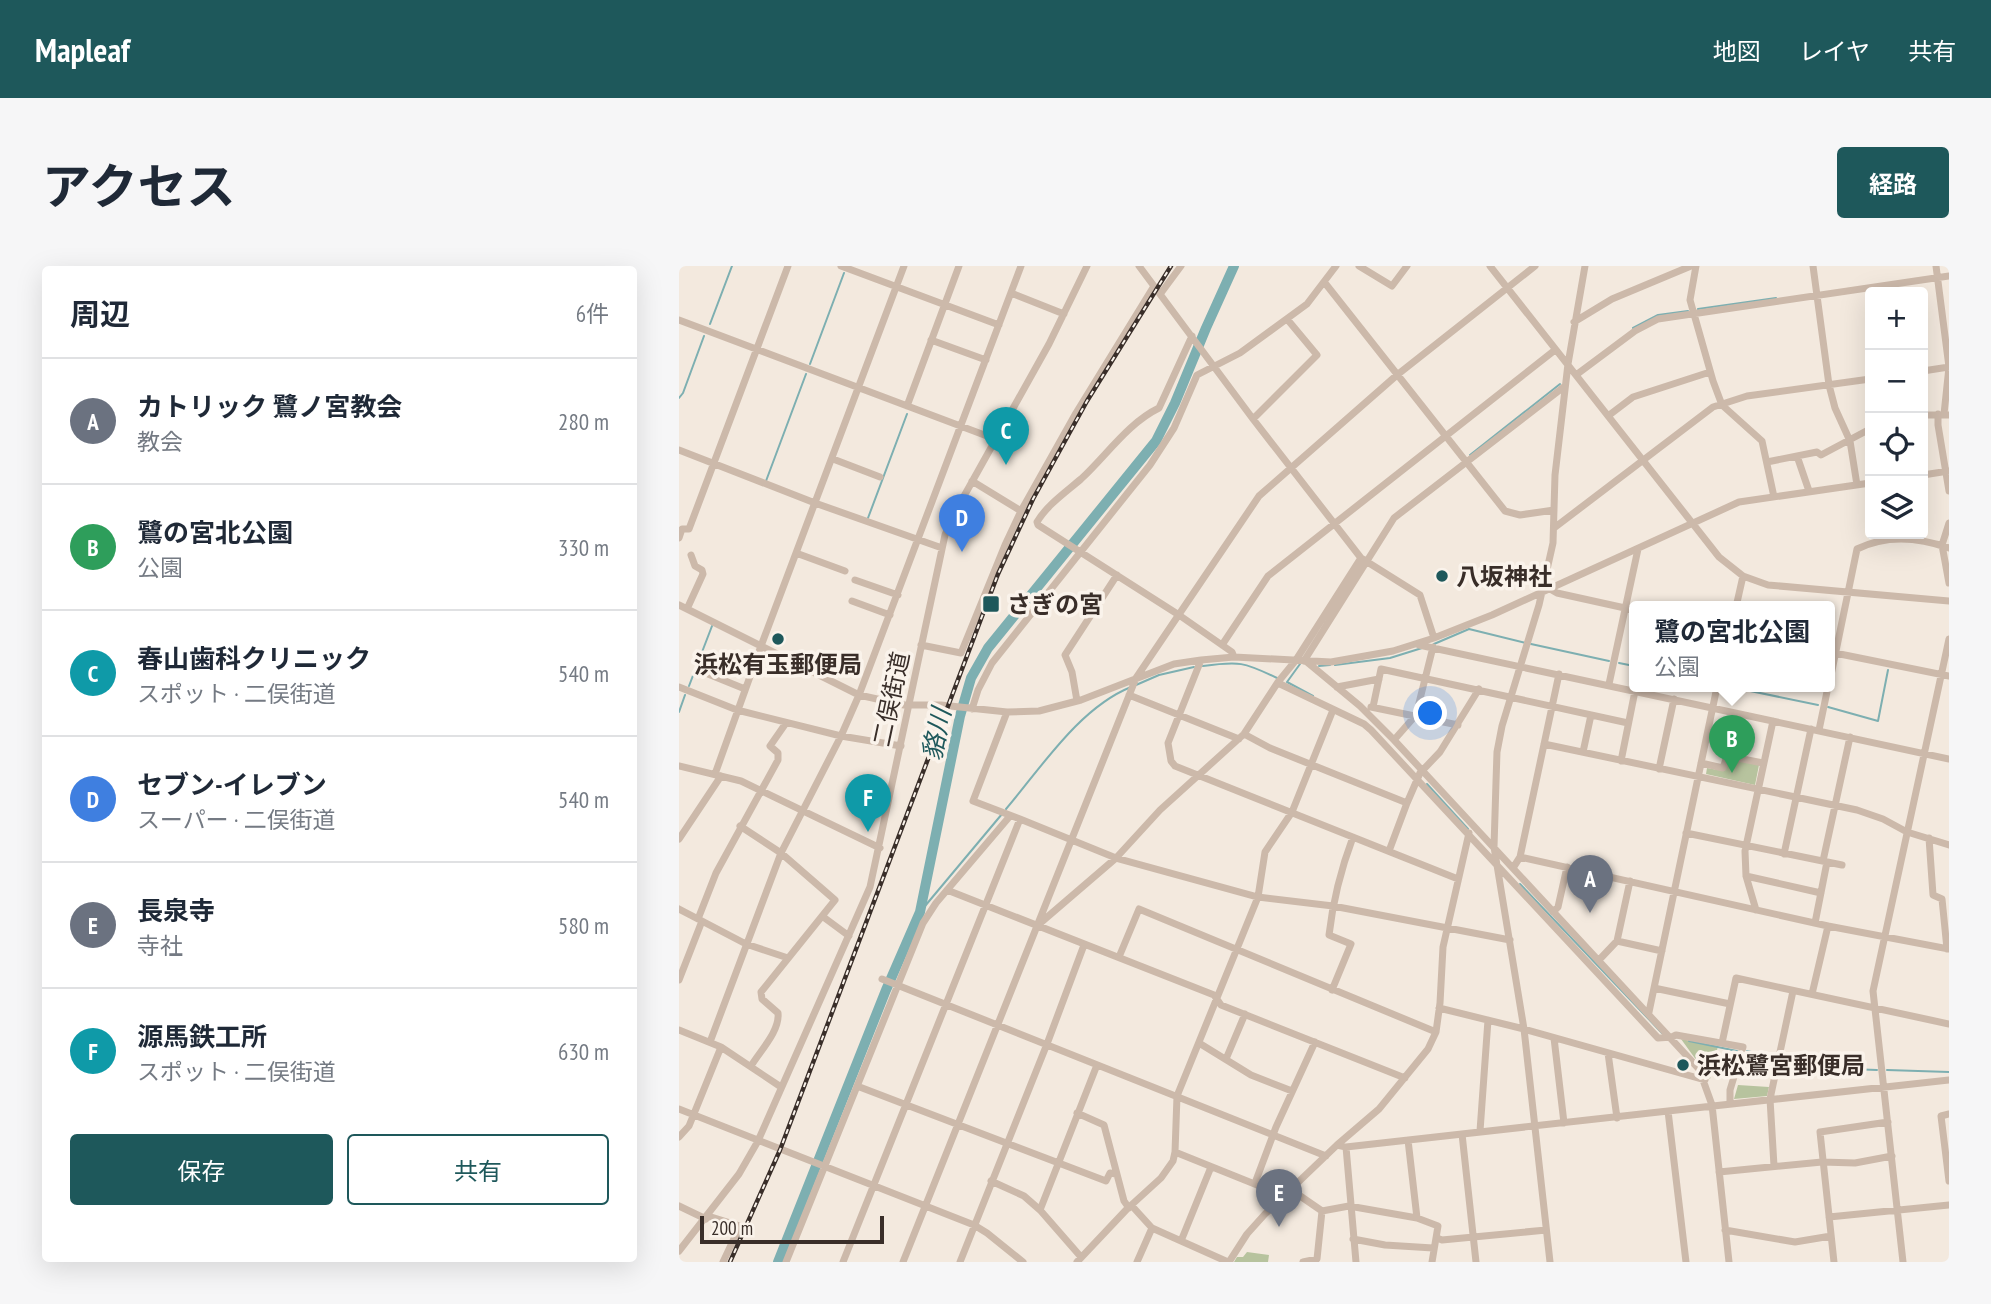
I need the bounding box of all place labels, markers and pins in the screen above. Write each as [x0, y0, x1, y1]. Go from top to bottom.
pin: C [983, 407, 1029, 465]
pin: D [939, 494, 985, 552]
place label: 八坂神社 [1456, 561, 1552, 592]
marker: 八坂神社 [1434, 568, 1450, 584]
place label: さぎの宮 [1007, 589, 1103, 620]
marker: さぎの宮 [981, 594, 1001, 614]
marker: 浜松有玉郵便局 [770, 631, 786, 647]
place label: 浜松有玉郵便局 [694, 649, 862, 680]
pin: B [1709, 715, 1755, 773]
pin: F [845, 774, 891, 832]
pin: A [1567, 855, 1613, 913]
place label: 浜松鷺宮郵便局 [1697, 1050, 1865, 1081]
marker: 浜松鷺宮郵便局 [1675, 1057, 1691, 1073]
pin: E [1256, 1169, 1302, 1227]

